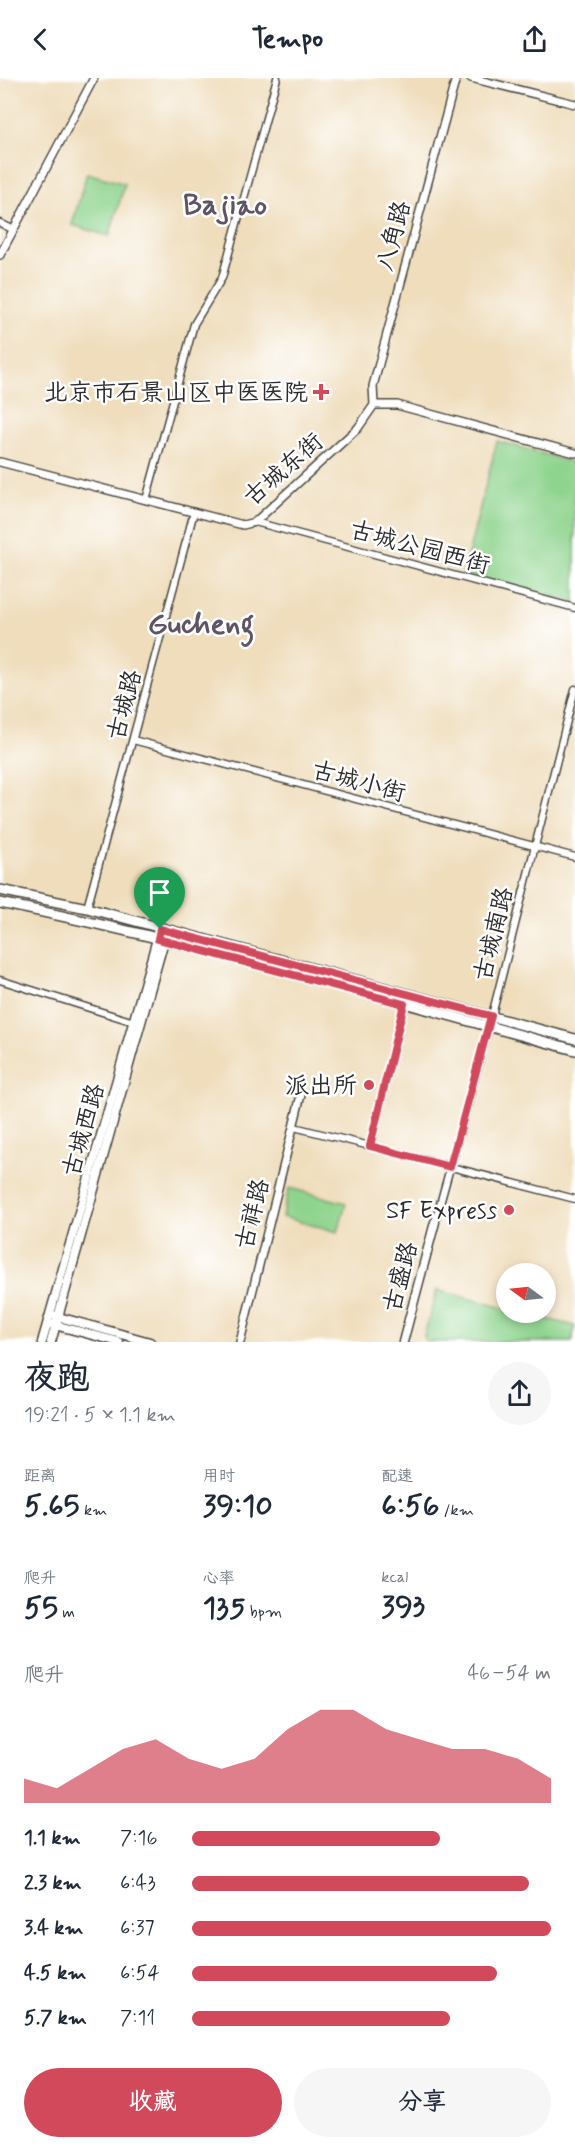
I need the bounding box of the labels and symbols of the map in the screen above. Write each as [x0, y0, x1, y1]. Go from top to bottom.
district label: Bajiao [183, 186, 267, 225]
street label: 八角路 [370, 198, 419, 275]
place label: 北京市石景山区中医医院 [44, 378, 308, 409]
marker: 北京市石景山区中医医院 [312, 383, 330, 401]
street label: 古城东街 [238, 427, 330, 513]
street label: 古城公园西街 [346, 515, 493, 582]
district label: Gucheng [148, 605, 254, 648]
street label: 古城路 [101, 667, 150, 744]
street label: 古城小街 [308, 755, 409, 810]
pin [134, 867, 185, 929]
street label: 古城南路 [468, 884, 521, 985]
place label: 派出所 [285, 1071, 357, 1102]
marker: 派出所 [362, 1078, 376, 1092]
street label: 古城西路 [56, 1080, 113, 1181]
street label: 古祥路 [230, 1176, 277, 1253]
place label: SF Express [386, 1196, 497, 1227]
marker: SF Express [502, 1203, 516, 1217]
street label: 古盛路 [377, 1239, 426, 1316]
north arrow [496, 1263, 556, 1323]

